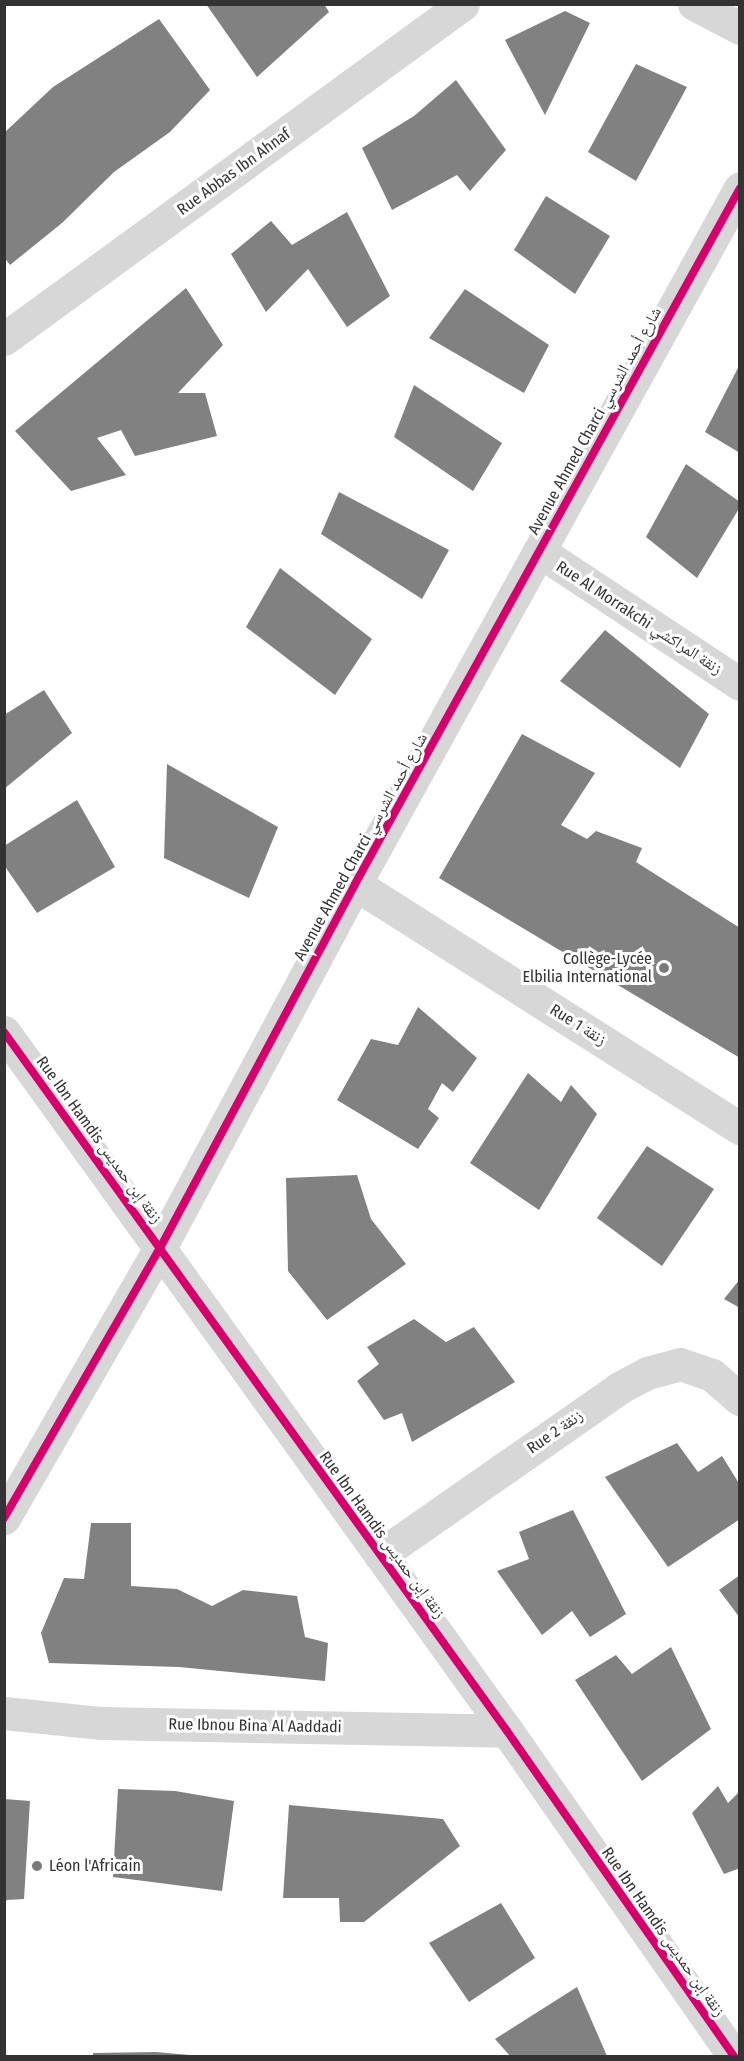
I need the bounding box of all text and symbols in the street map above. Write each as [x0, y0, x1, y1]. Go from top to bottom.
street label: Rue Abbas Ibn Ahnaf [174, 124, 294, 220]
street label: Avenue Ahmed Charci شارع أحمد الشرسي [524, 304, 666, 538]
street label: Rue Al Morrakchi زنقة المراكشي [552, 557, 726, 679]
street label: Avenue Ahmed Charci شارع أحمد الشرسي [290, 730, 432, 964]
place label: Collège-Lycée Elbilia International [523, 949, 652, 987]
marker: Collège-Lycée Elbilia International [657, 961, 671, 975]
street label: Rue 1 زنقة [546, 1000, 610, 1050]
street label: Rue Ibn Hamdis زنقة إبن حمديس [32, 1053, 166, 1227]
street label: Rue 2 زنقة [523, 1406, 587, 1458]
street label: Rue Ibn Hamdis زنقة إبن حمديس [315, 1448, 449, 1622]
street label: Rue Ibnou Bina Al Aaddadi [168, 1715, 342, 1737]
street label: Rue Ibn Hamdis زنقة إبن حمديس [597, 1844, 729, 2020]
place label: Léon l'Africain [49, 1856, 141, 1876]
marker: Léon l'Africain [30, 1859, 44, 1873]

